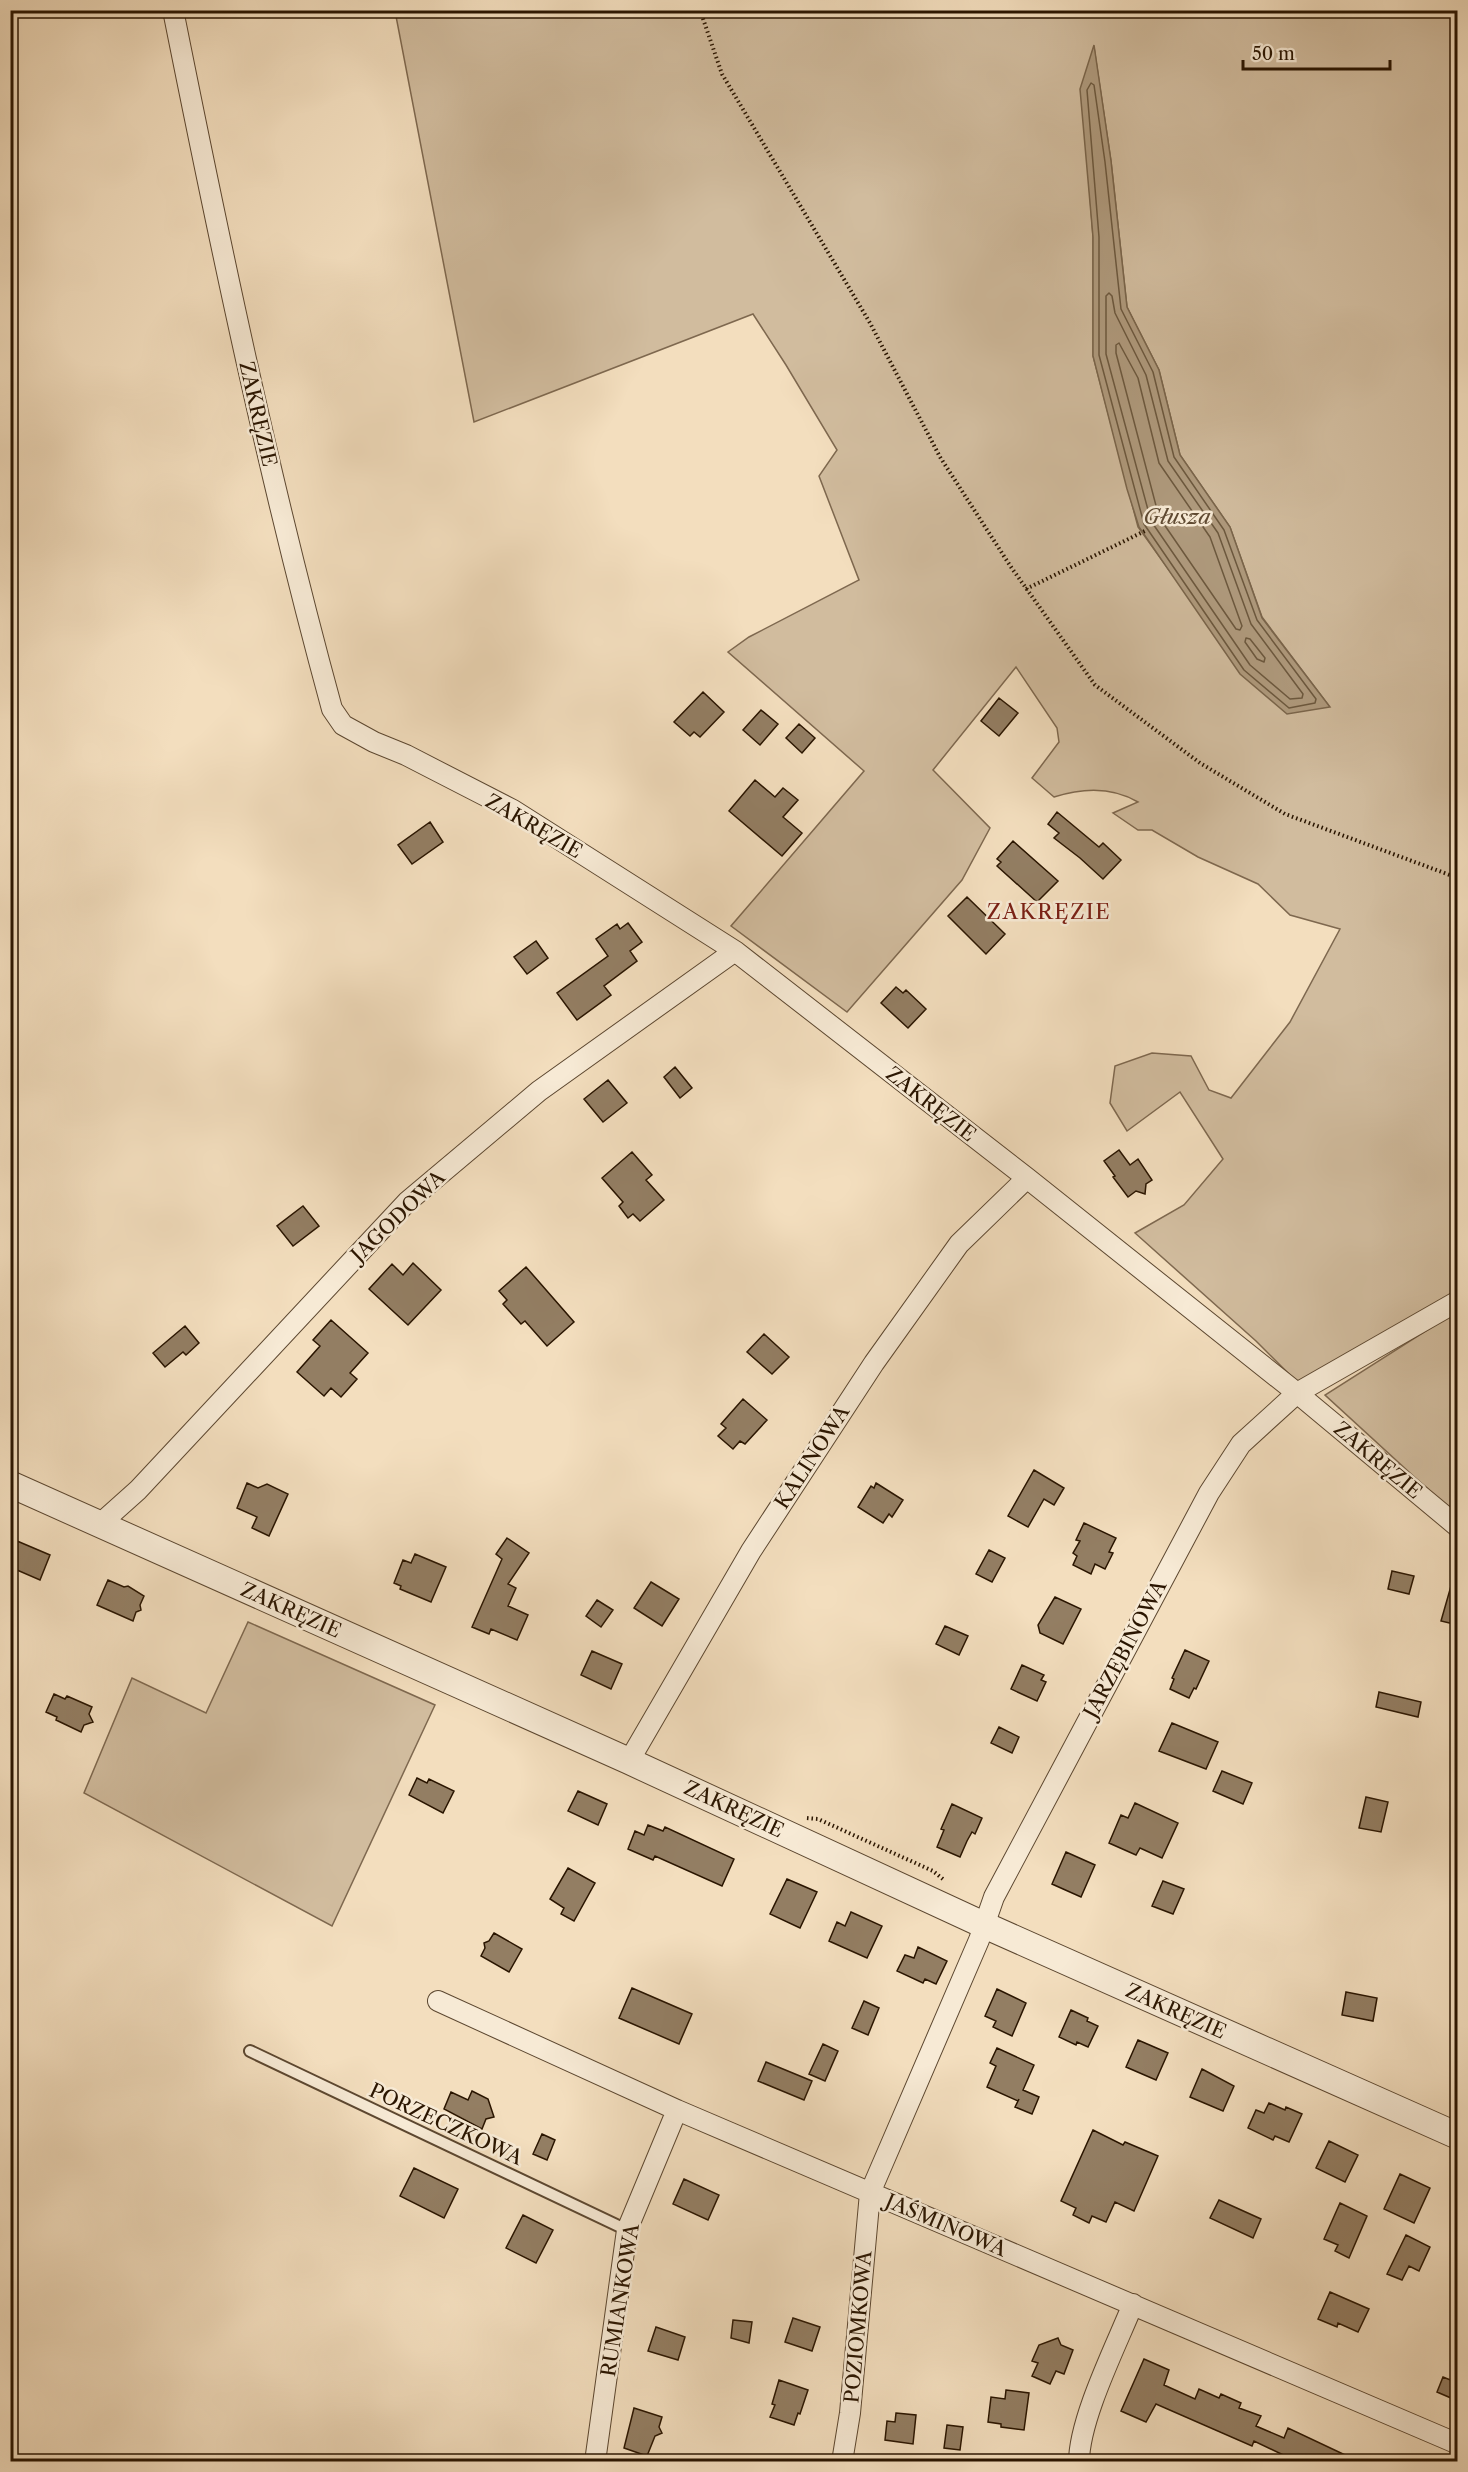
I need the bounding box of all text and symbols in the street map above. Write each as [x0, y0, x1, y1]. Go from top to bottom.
scale bar [1243, 33, 1390, 71]
text: 50 m [1252, 43, 1295, 65]
street label: ZAKRĘZIE [234, 359, 282, 469]
water label: Głusza [1143, 504, 1211, 529]
street label: ZAKRĘZIE [482, 789, 586, 863]
district label: ZAKRĘZIE [987, 899, 1111, 924]
street label: ZAKRĘZIE [881, 1062, 981, 1146]
street label: JAGODOWA [344, 1164, 451, 1269]
street label: KALINOWA [770, 1400, 855, 1513]
street label: ZAKRĘZIE [1329, 1416, 1427, 1504]
street label: JARZĘBINOWA [1077, 1575, 1172, 1725]
street label: ZAKRĘZIE [237, 1577, 345, 1643]
street label: ZAKRĘZIE [680, 1775, 788, 1843]
street label: ZAKRĘZIE [1122, 1978, 1230, 2044]
street label: PORZECZKOWA [366, 2078, 527, 2170]
street label: JAŚMINOWA [879, 2187, 1012, 2262]
street label: RUMIANKOWA [596, 2221, 644, 2378]
street label: POZIOMKOWA [839, 2249, 877, 2404]

